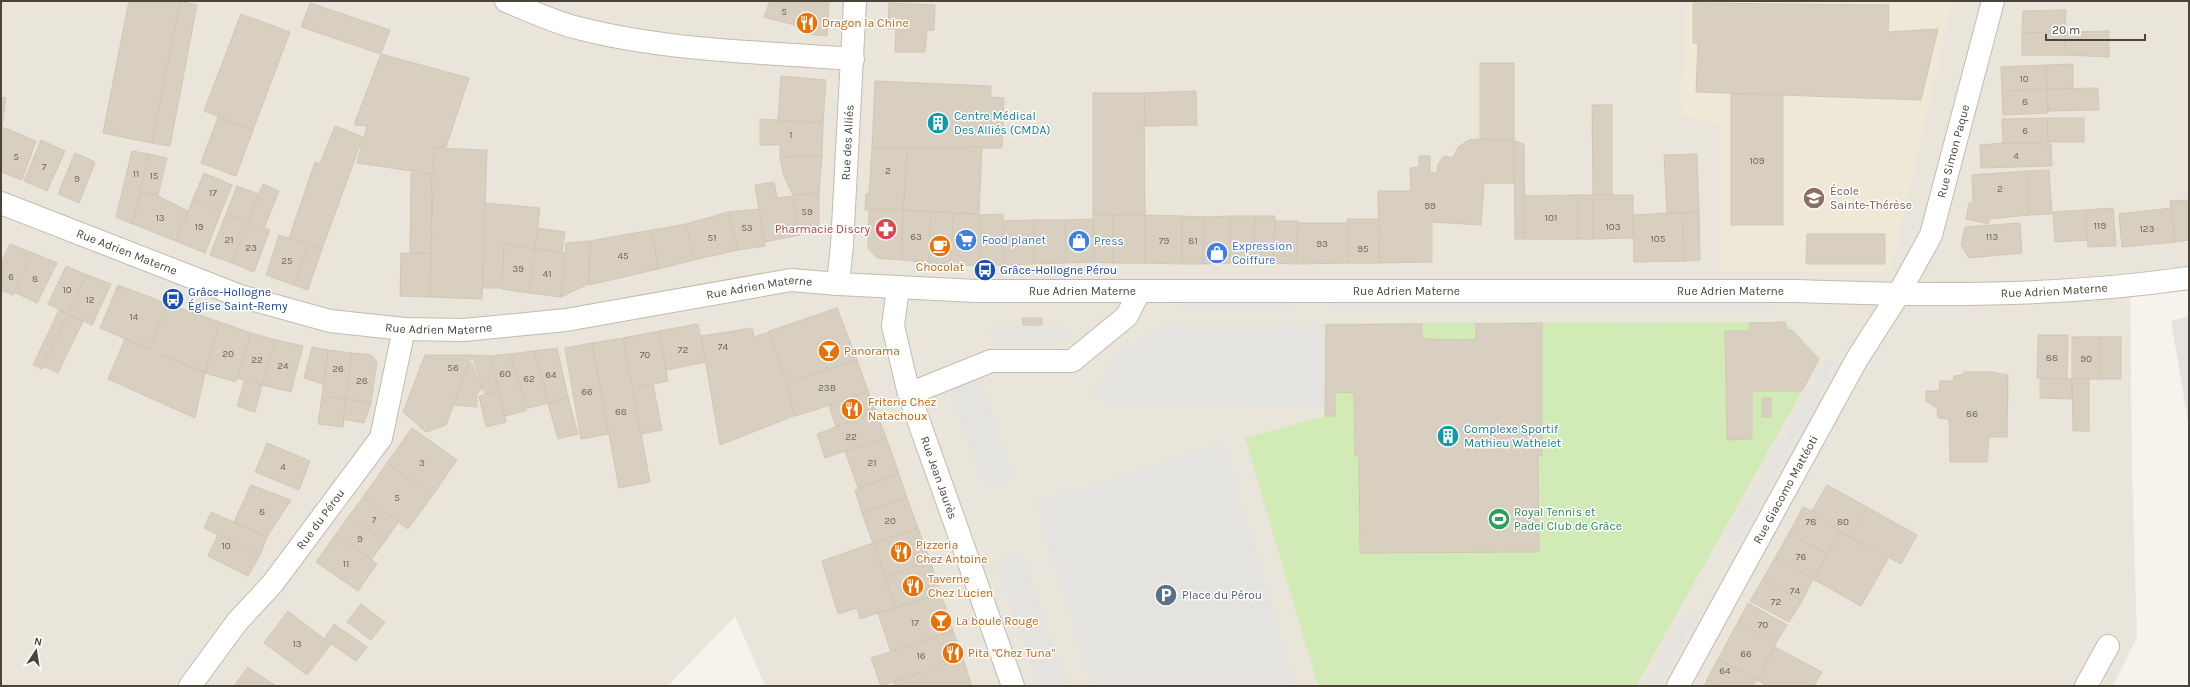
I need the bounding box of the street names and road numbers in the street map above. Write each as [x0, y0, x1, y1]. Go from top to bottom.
street label: Rue Simon Paque [1934, 103, 1972, 199]
street label: Rue des Alliés [838, 104, 856, 181]
street label: Rue Adrien Materne [74, 226, 179, 278]
street label: Rue Adrien Materne [705, 273, 813, 302]
street label: Rue Adrien Materne [2001, 280, 2108, 300]
street label: Rue Adrien Materne [1029, 284, 1136, 298]
street label: Rue Adrien Materne [1353, 284, 1460, 298]
street label: Rue Adrien Materne [1677, 284, 1784, 298]
street label: Rue Adrien Materne [384, 320, 493, 337]
street label: Rue Giacomo Mattéoti [1750, 433, 1821, 546]
street label: Rue Jean Jaurès [918, 434, 960, 521]
street label: Rue du Pérou [293, 486, 348, 552]

